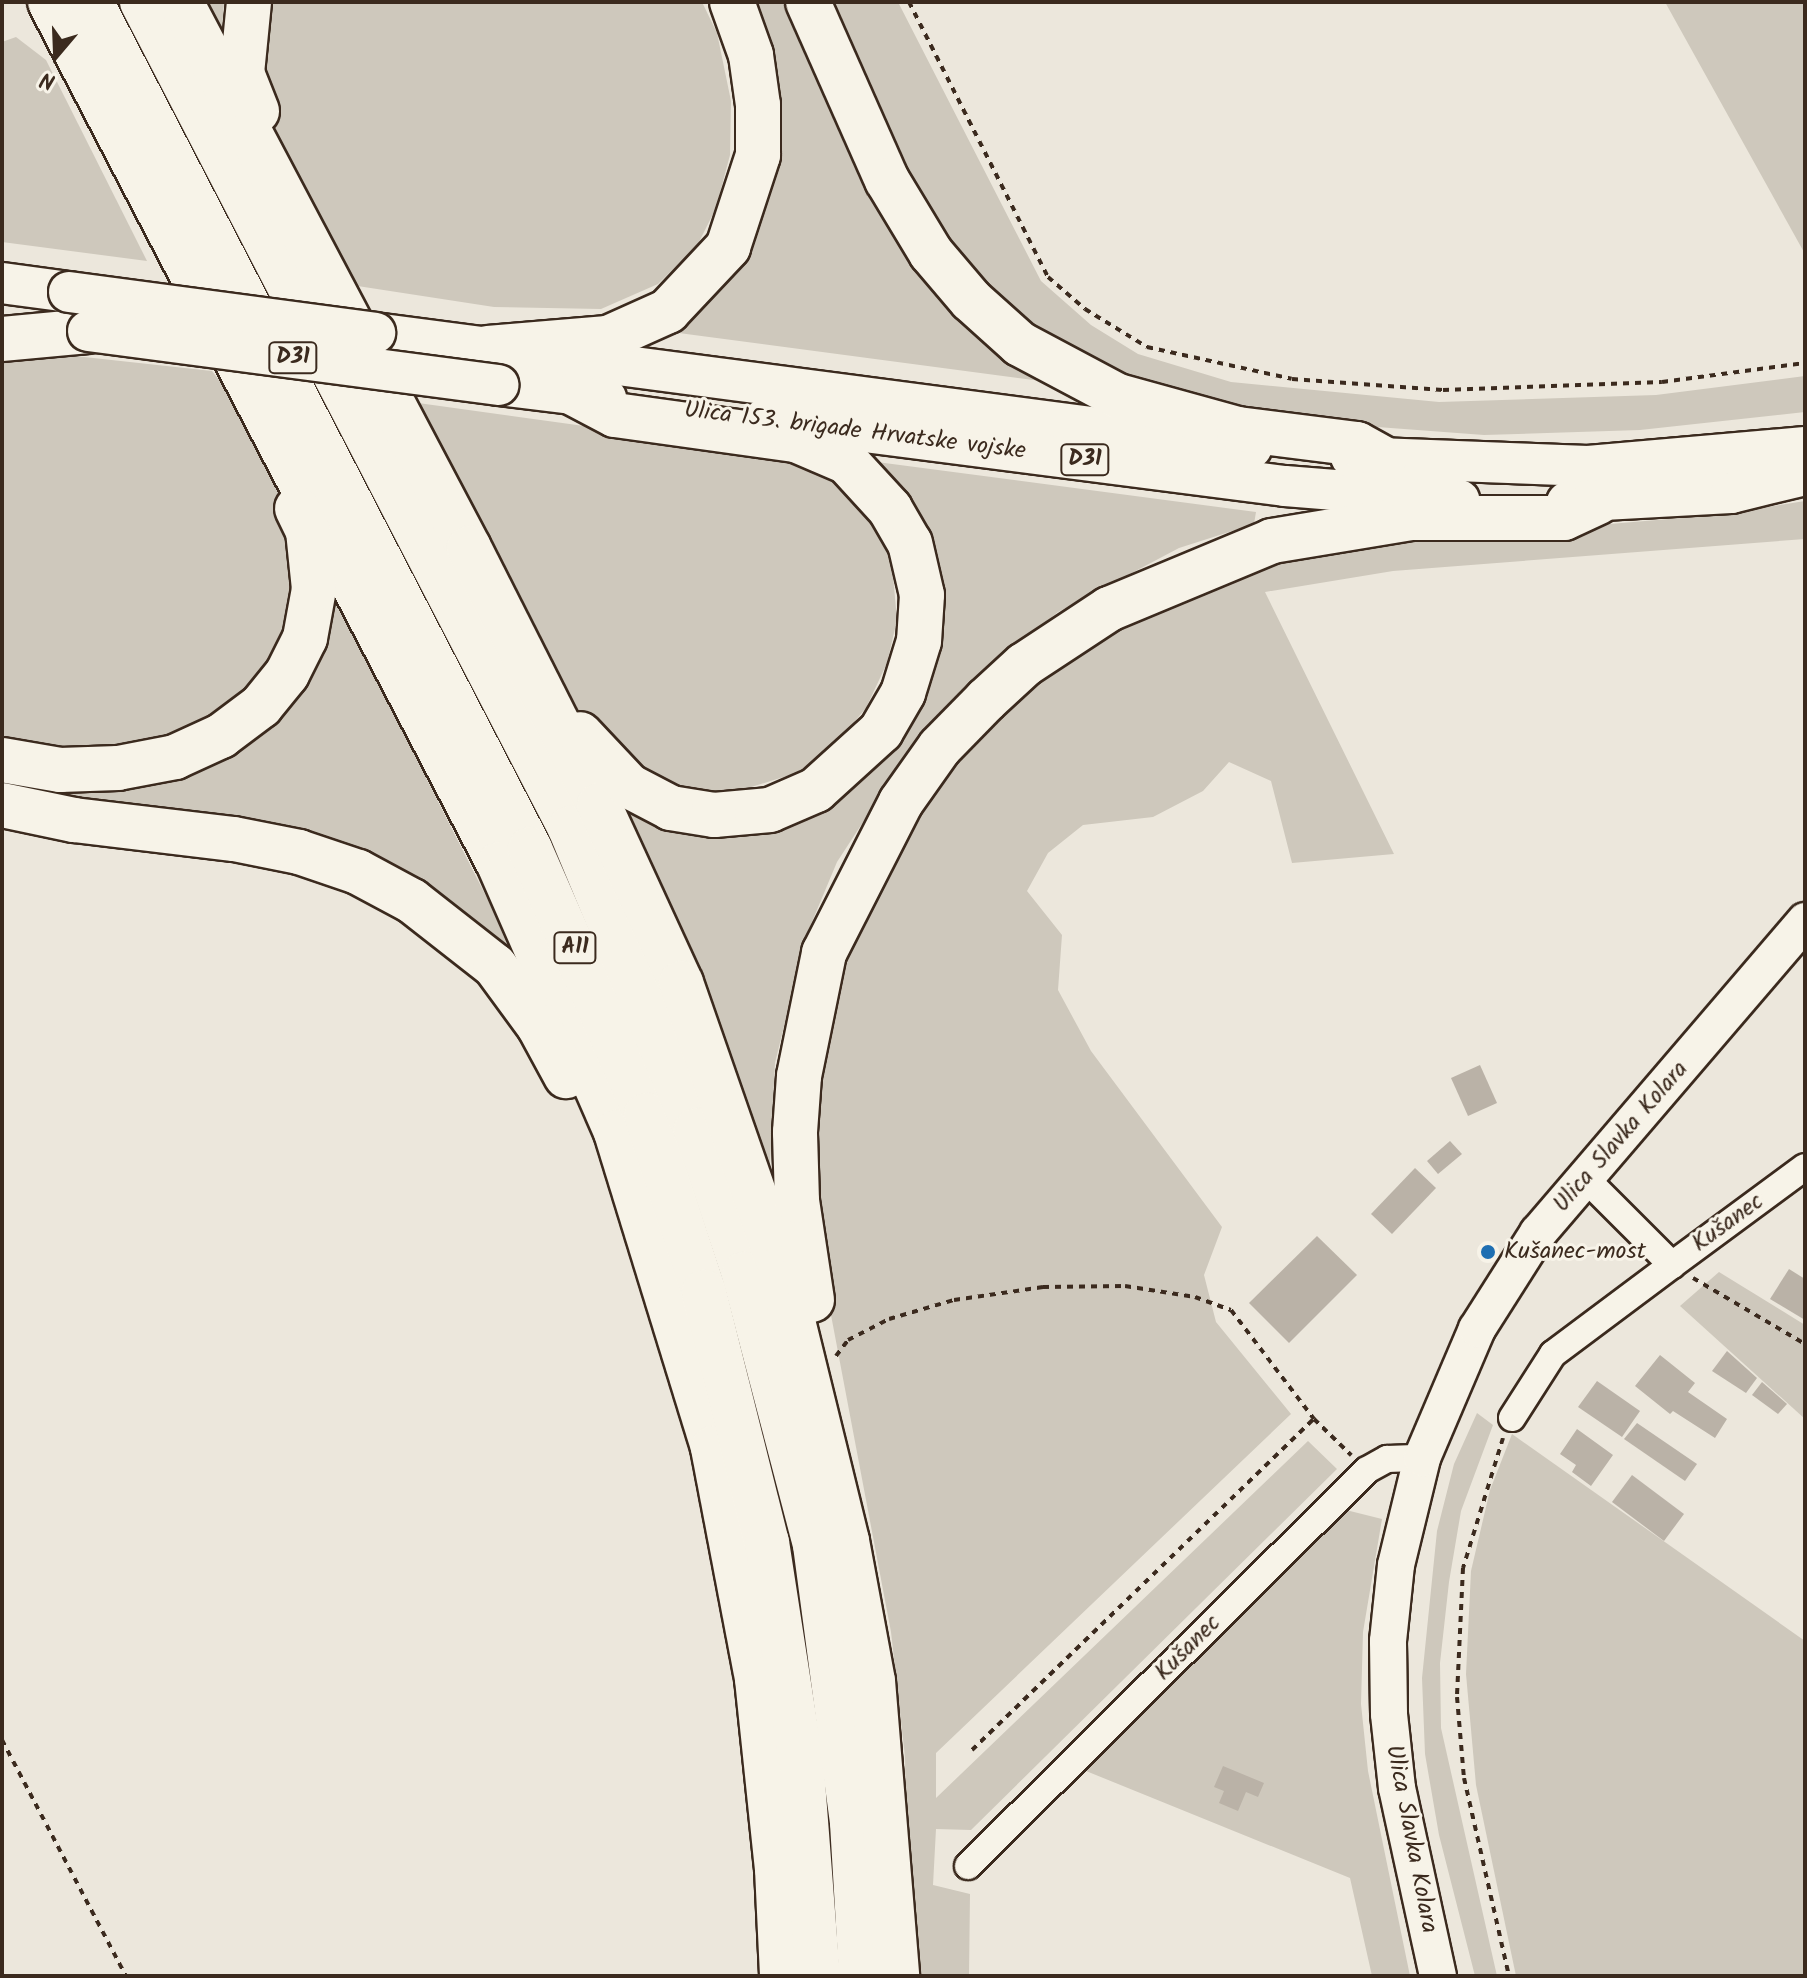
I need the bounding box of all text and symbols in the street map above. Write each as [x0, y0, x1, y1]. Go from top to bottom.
north arrow [16, 16, 96, 96]
text: N [36, 60, 60, 98]
road number: D31 [267, 340, 319, 376]
street label: Ulica 153. brigade Hrvatske vojske [682, 396, 1028, 466]
road number: D31 [1059, 442, 1111, 478]
road number: A11 [553, 930, 597, 966]
street label: Ulica Slavka Kolara [1547, 1055, 1695, 1219]
street label: Kušanec [1687, 1187, 1769, 1259]
place label: Kušanec-most [1504, 1238, 1646, 1266]
marker: Kušanec-most [1479, 1243, 1497, 1261]
street label: Kušanec [1149, 1609, 1227, 1687]
street label: Ulica Slavka Kolara [1379, 1742, 1443, 1936]

